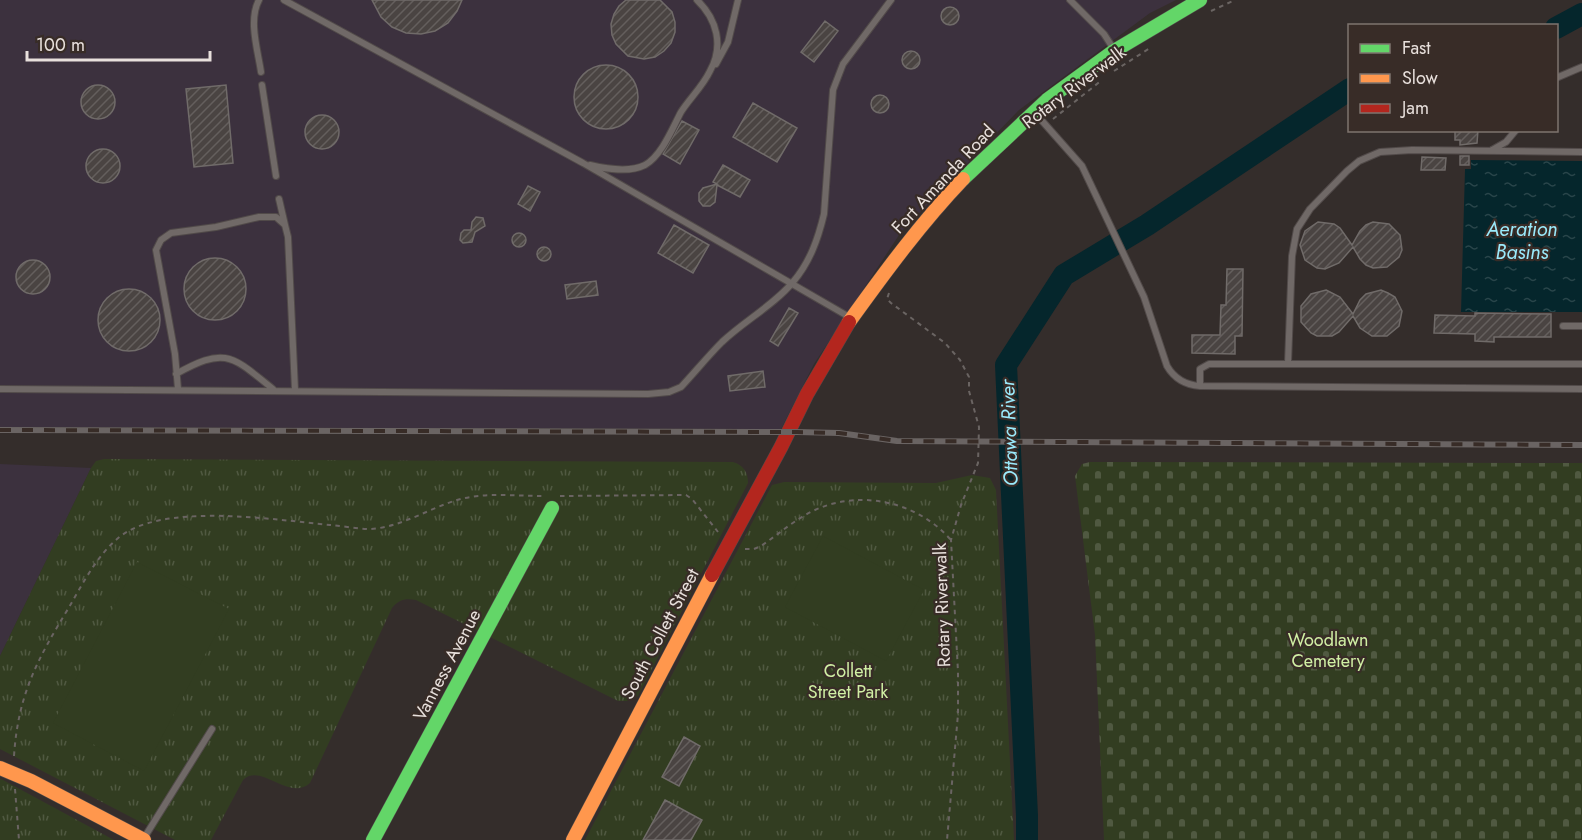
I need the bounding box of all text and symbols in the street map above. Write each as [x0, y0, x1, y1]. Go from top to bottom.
scale bar [27, 24, 210, 62]
legend [1348, 24, 1558, 132]
text: 100 m [36, 32, 85, 58]
text: Fast [1402, 35, 1431, 61]
street label: Rotary Riverwalk [1017, 39, 1132, 135]
text: Slow [1402, 65, 1439, 91]
text: Jam [1400, 95, 1429, 121]
street label: Fort Amanda Road [885, 118, 1001, 240]
water label: Aeration Basins [1486, 215, 1558, 267]
water label: Ottawa River [993, 378, 1026, 487]
street label: Rotary Riverwalk [927, 542, 957, 668]
street label: South Collett Street [614, 563, 706, 704]
street label: Vanness Avenue [407, 605, 487, 725]
park label: Woodlawn Cemetery [1288, 627, 1368, 674]
park label: Collett Street Park [808, 658, 888, 705]

